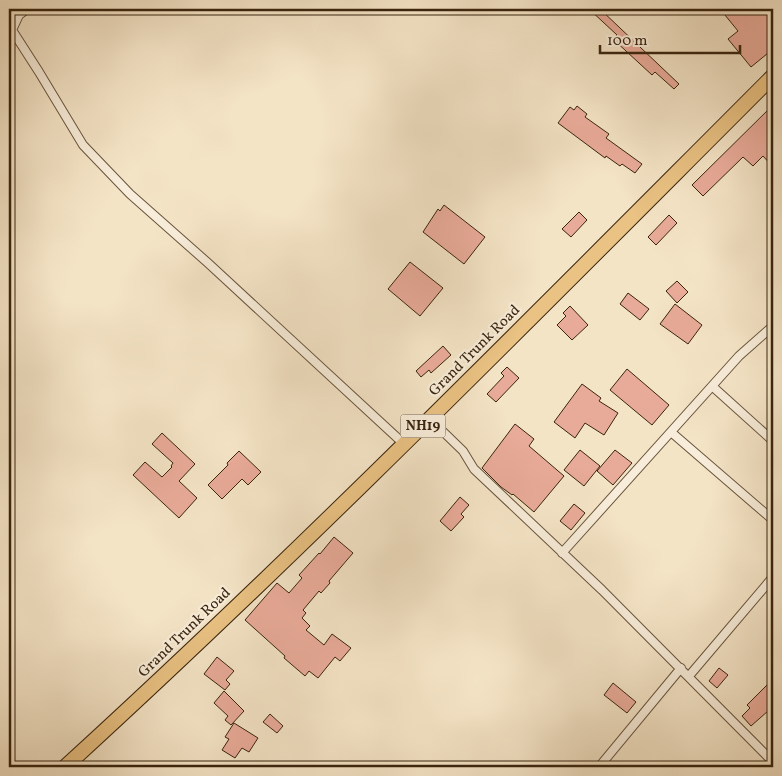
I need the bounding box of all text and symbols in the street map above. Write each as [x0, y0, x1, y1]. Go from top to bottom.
scale bar [600, 22, 740, 54]
text: 100 m [607, 31, 647, 52]
street label: Grand Trunk Road [425, 301, 525, 401]
road number: NH19 [400, 414, 446, 438]
street label: Grand Trunk Road [134, 583, 236, 683]

